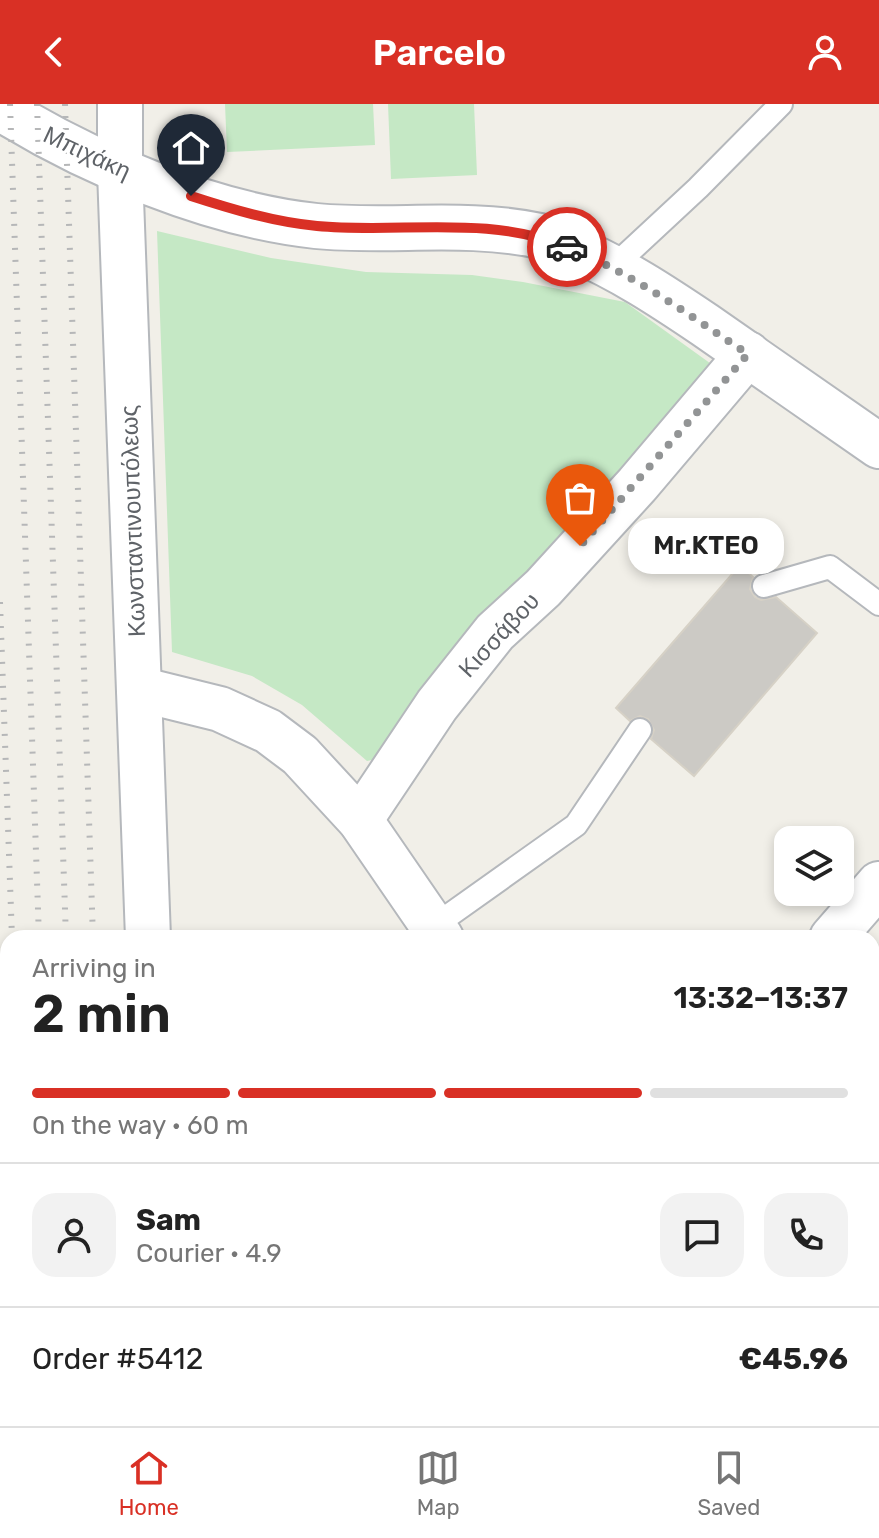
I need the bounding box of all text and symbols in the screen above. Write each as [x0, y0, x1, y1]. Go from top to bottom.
icon: back [32, 30, 76, 74]
icon: person [803, 30, 847, 74]
text: Parcelo [373, 31, 506, 74]
pin [157, 114, 225, 196]
street label: Μπιχάκη [39, 121, 135, 185]
icon: home [169, 126, 213, 170]
courier [527, 207, 607, 287]
icon: car [545, 225, 589, 269]
street label: Κωνσταντινουπόλεως [115, 405, 151, 637]
pin [546, 464, 614, 546]
icon: bag [558, 476, 602, 520]
callout: Mr.KTEO [628, 518, 784, 574]
text: Mr.KTEO [653, 530, 759, 561]
street label: Κισσάβου [453, 587, 545, 683]
map controls [774, 826, 854, 906]
button: layers [774, 826, 854, 906]
text: Arriving in [32, 953, 156, 984]
text: 13:32–13:37 [673, 980, 848, 1016]
text: 2 min [32, 983, 171, 1045]
text: On the way · 60 m [32, 1110, 249, 1141]
button: person [32, 1193, 116, 1277]
button: chat [660, 1193, 744, 1277]
button: phone [764, 1193, 848, 1277]
text: Sam [136, 1202, 201, 1238]
text: Courier · 4.9 [136, 1238, 282, 1269]
text: Order #5412 [32, 1341, 203, 1377]
text: €45.96 [739, 1341, 848, 1377]
tab: Home [119, 1446, 179, 1521]
tab: Map [416, 1446, 460, 1521]
tab: Saved [698, 1446, 760, 1521]

